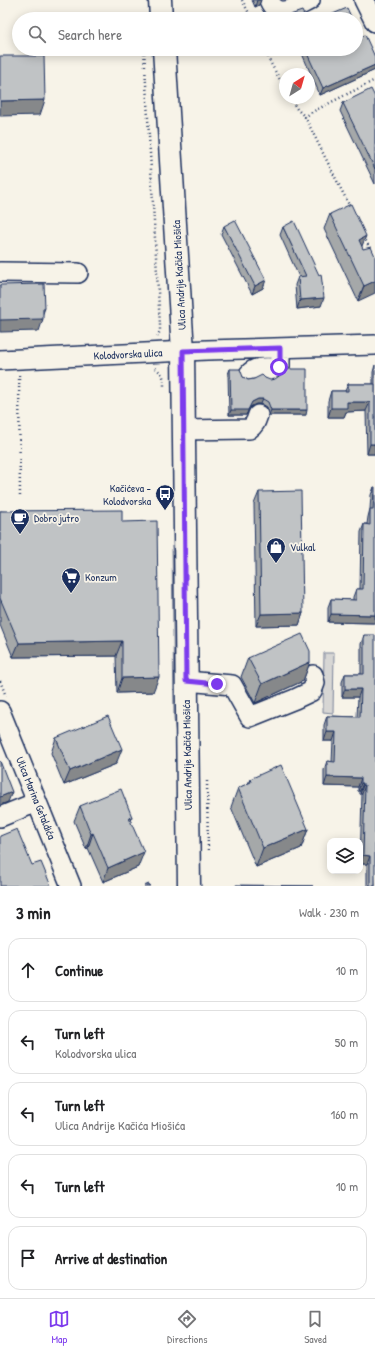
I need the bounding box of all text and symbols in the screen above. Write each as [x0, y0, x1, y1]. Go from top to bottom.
search box [12, 12, 363, 56]
icon: search [26, 23, 48, 45]
text: Search here [58, 24, 122, 45]
north arrow [279, 68, 315, 104]
street label: Ulica Andrije Kačića Miošića [169, 219, 189, 330]
street label: Kolodvorska ulica [93, 345, 163, 363]
route start [270, 358, 288, 376]
place label: Kačićeva - Kolodvorska [103, 481, 152, 508]
bus stop icon: Kačićeva - Kolodvorska [154, 483, 176, 511]
cafe icon: Dobro jutro [9, 507, 31, 535]
place label: Dobro jutro [34, 511, 79, 525]
shop icon: Vulkal [265, 536, 287, 564]
place label: Vulkal [290, 540, 315, 554]
supermarket icon: Konzum [60, 566, 82, 594]
place label: Konzum [85, 570, 117, 584]
route end [208, 675, 226, 693]
street label: Ulica Andrije Kačića Miošića [179, 699, 195, 810]
street label: Ulica Marina Getaldića [13, 755, 59, 842]
map controls [327, 838, 363, 874]
button: layers [327, 838, 363, 874]
text: 3 min [16, 901, 51, 924]
text: Walk · 230 m [299, 903, 359, 921]
icon: ahead [17, 959, 39, 981]
text: Continue [55, 960, 103, 981]
text: 10 m [336, 961, 358, 979]
text: Turn left [55, 1023, 105, 1044]
icon: left [17, 1031, 39, 1053]
text: 50 m [335, 1033, 358, 1051]
text: Kolodvorska ulica [55, 1044, 136, 1062]
text: Turn left [55, 1095, 105, 1116]
icon: left [17, 1103, 39, 1125]
text: 160 m [330, 1105, 358, 1123]
text: Ulica Andrije Kačića Miošića [55, 1116, 185, 1134]
icon: left [17, 1175, 39, 1197]
text: Turn left [55, 1176, 105, 1197]
text: 10 m [336, 1177, 358, 1195]
icon: arrive [17, 1247, 39, 1269]
text: Arrive at destination [55, 1248, 167, 1269]
tab: Map [48, 1308, 70, 1346]
tab: Directions [167, 1308, 208, 1346]
tab: Saved [304, 1308, 327, 1346]

